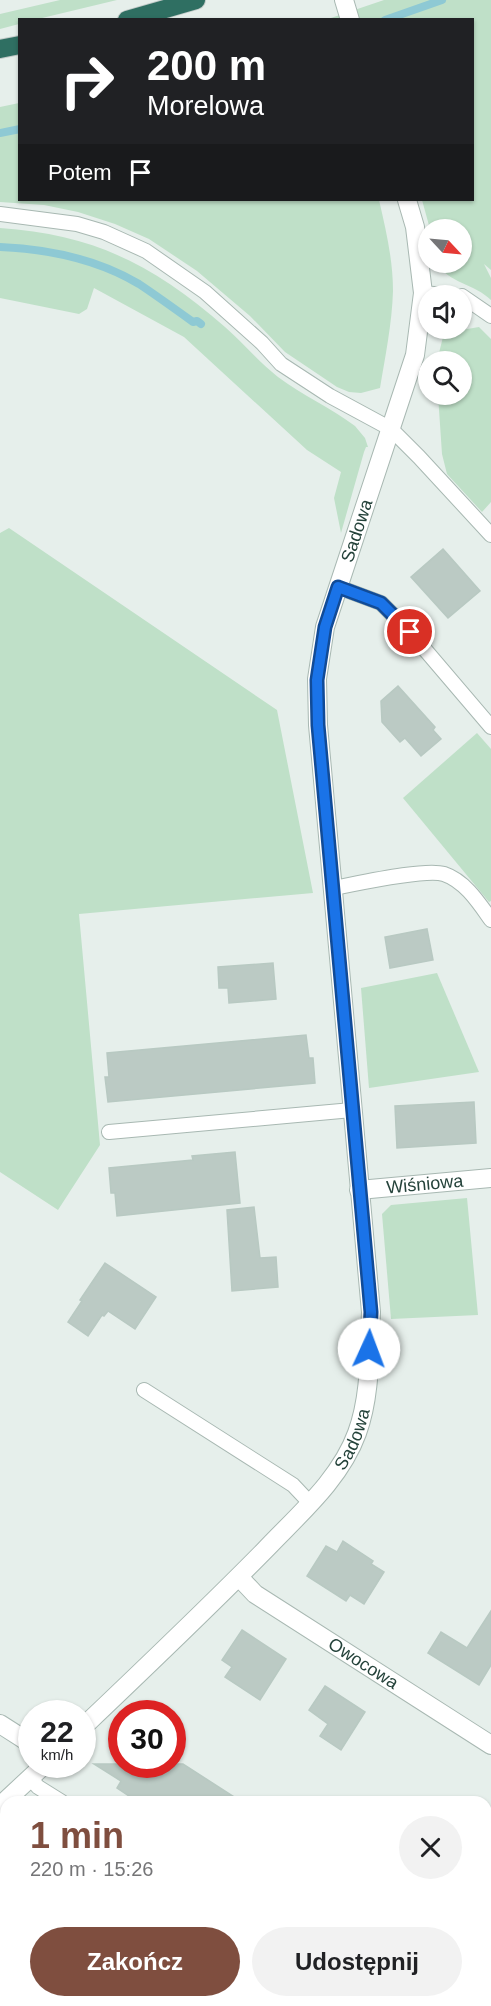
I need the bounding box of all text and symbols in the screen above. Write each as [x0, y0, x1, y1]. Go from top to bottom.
icon: right [48, 42, 126, 120]
text: 200 m [147, 42, 266, 89]
text: Morelowa [147, 91, 264, 121]
icon: arrive [124, 156, 157, 189]
text: Potem [48, 160, 112, 185]
north arrow [418, 219, 472, 273]
map controls [418, 219, 472, 405]
button: sound [418, 285, 472, 339]
button: search [418, 351, 472, 405]
street label: Sadowa [337, 496, 377, 565]
pin [384, 606, 435, 657]
icon: arrive [393, 615, 426, 648]
street label: Wiśniowa [385, 1170, 465, 1197]
position arrow [337, 1317, 401, 1381]
street label: Sadowa [330, 1406, 374, 1474]
street label: Owocowa [325, 1634, 403, 1694]
speed limit sign: 30 [108, 1700, 186, 1778]
text: 22 [40, 1715, 74, 1748]
text: km/h [41, 1746, 73, 1763]
text: 1 min [30, 1815, 124, 1856]
button: close [399, 1816, 462, 1879]
text: 220 m · 15:26 [30, 1858, 153, 1880]
button: Zakończ [30, 1927, 240, 1996]
button: Udostępnij [252, 1927, 462, 1996]

